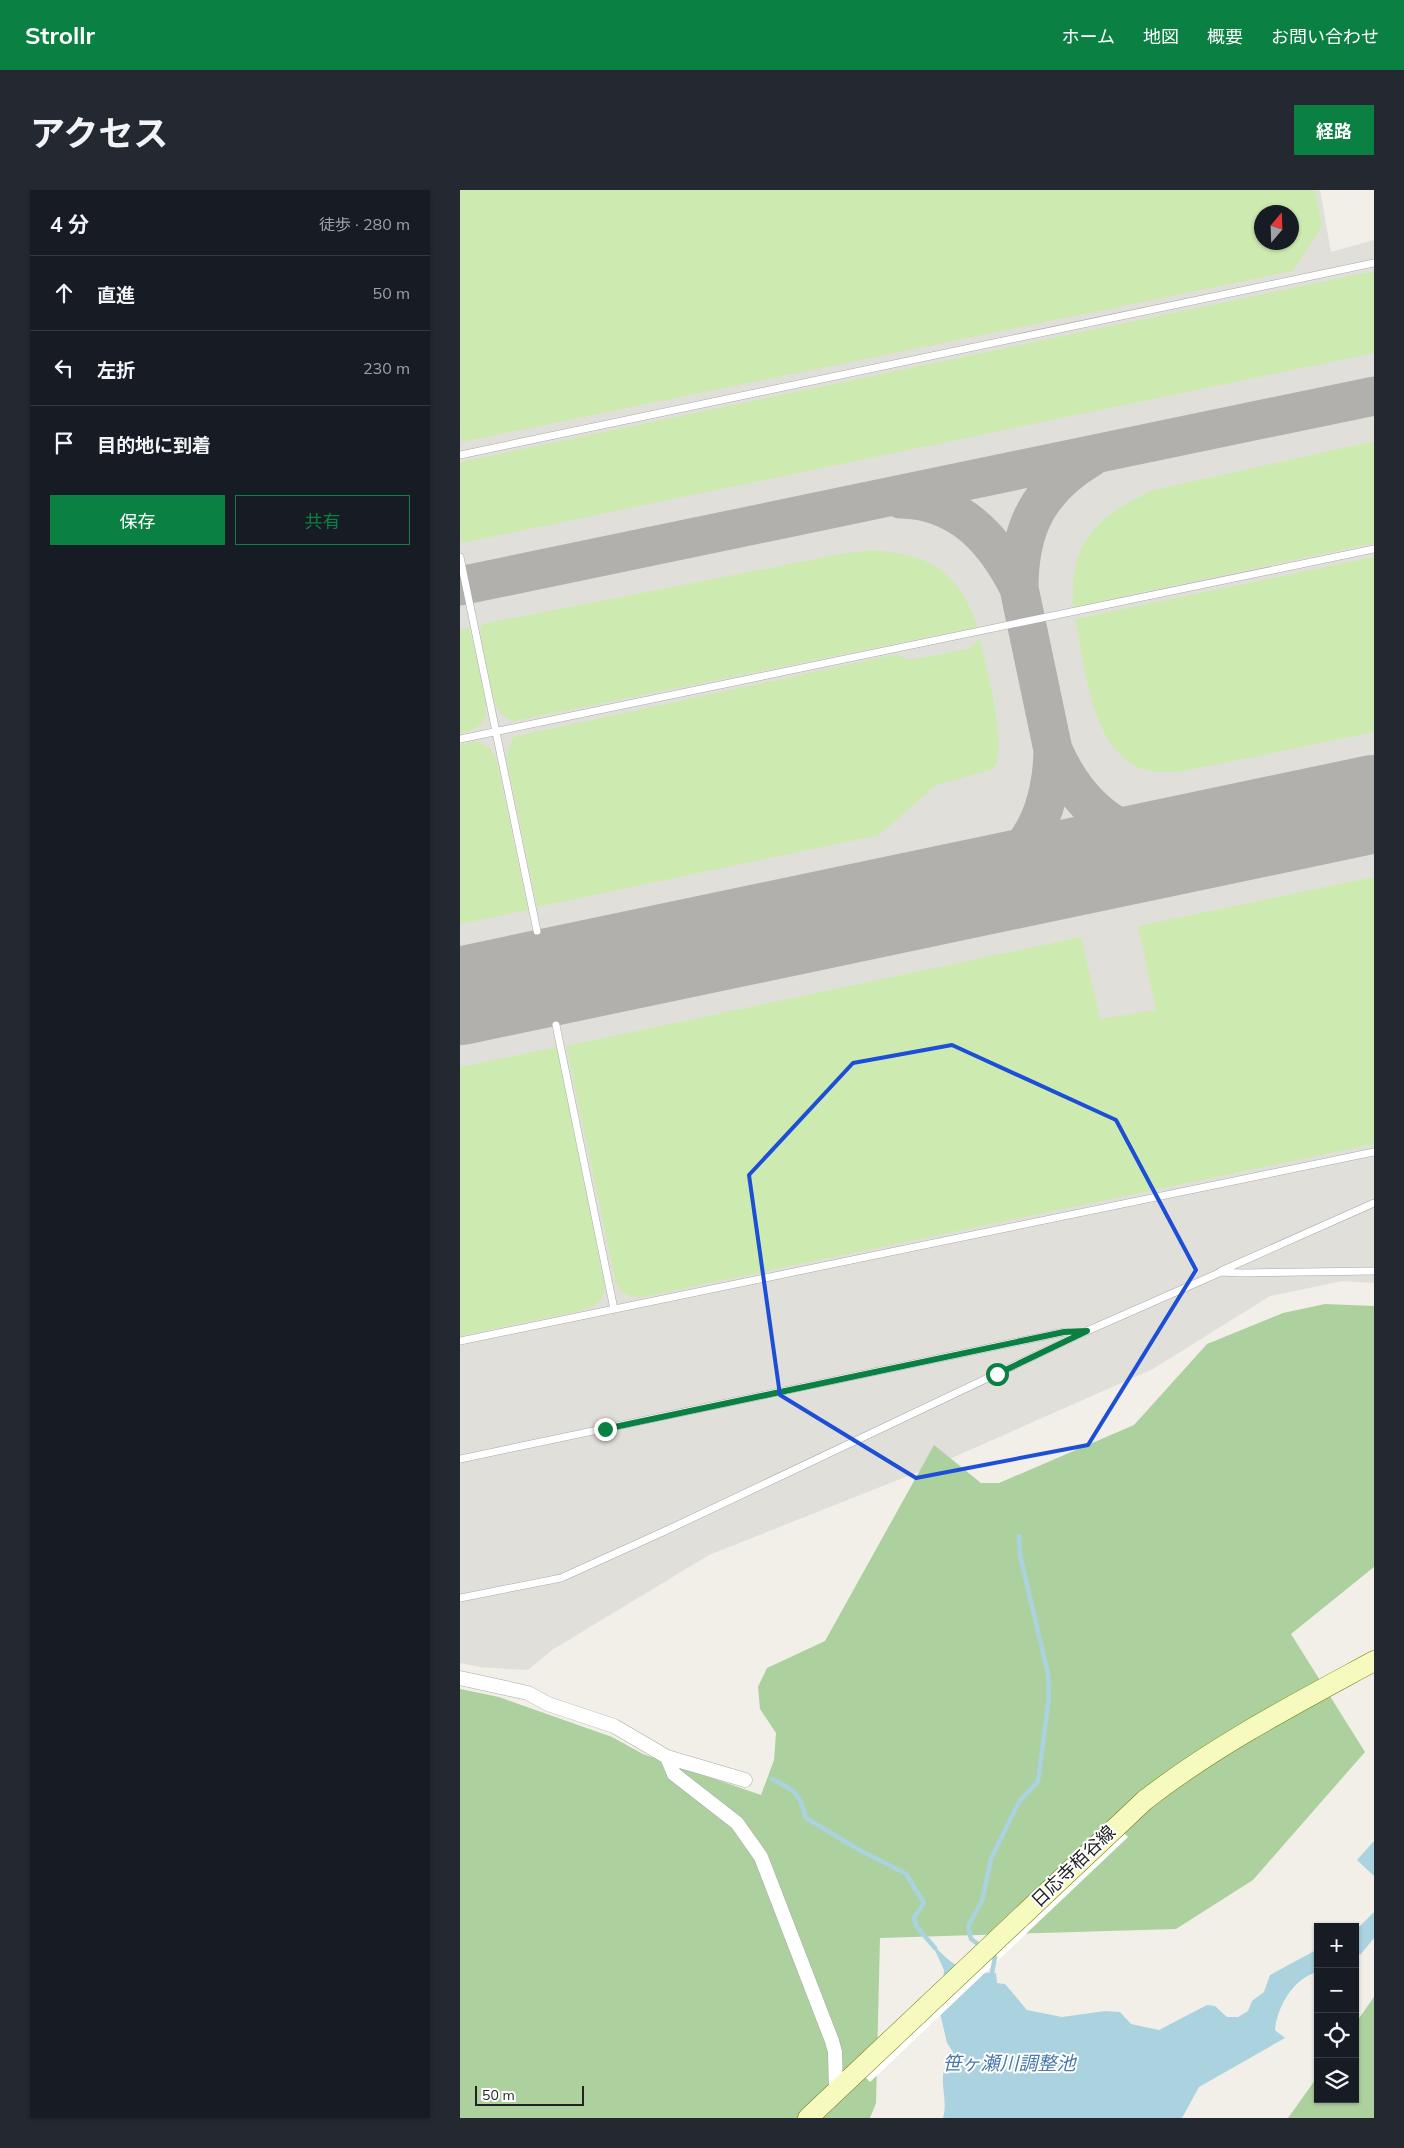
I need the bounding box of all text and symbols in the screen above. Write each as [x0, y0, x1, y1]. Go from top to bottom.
text: Strollr [25, 20, 95, 50]
text: ホーム [1062, 25, 1115, 48]
text: 地図 [1143, 25, 1179, 48]
text: 概要 [1207, 25, 1243, 48]
text: お問い合わせ [1271, 25, 1379, 48]
button: 経路 [1294, 105, 1374, 155]
text: アクセス [30, 111, 168, 155]
north arrow [1254, 205, 1299, 250]
text: 4 分 [50, 211, 89, 237]
text: 徒歩 · 280 m [319, 214, 410, 234]
icon: ahead [50, 279, 78, 307]
text: 直進 [97, 283, 135, 307]
text: 50 m [373, 283, 410, 303]
icon: left [50, 354, 78, 382]
text: 左折 [97, 358, 135, 382]
text: 230 m [363, 358, 410, 378]
icon: arrive [50, 429, 78, 457]
text: 目的地に到着 [97, 433, 211, 457]
button: 保存 [50, 495, 225, 545]
button: 共有 [235, 495, 410, 545]
route start [986, 1363, 1009, 1386]
route end [594, 1418, 617, 1441]
street label: 日応寺栢谷線 [1026, 1820, 1120, 1912]
map controls [1314, 1923, 1359, 2103]
button: + [1314, 1923, 1359, 1968]
button: − [1314, 1968, 1359, 2013]
button: locate [1314, 2013, 1359, 2058]
water label: 笹ヶ瀬川調整池 [942, 2051, 1077, 2075]
button: layers [1314, 2058, 1359, 2103]
scale bar [475, 2083, 584, 2106]
text: 50 m [482, 2086, 515, 2104]

